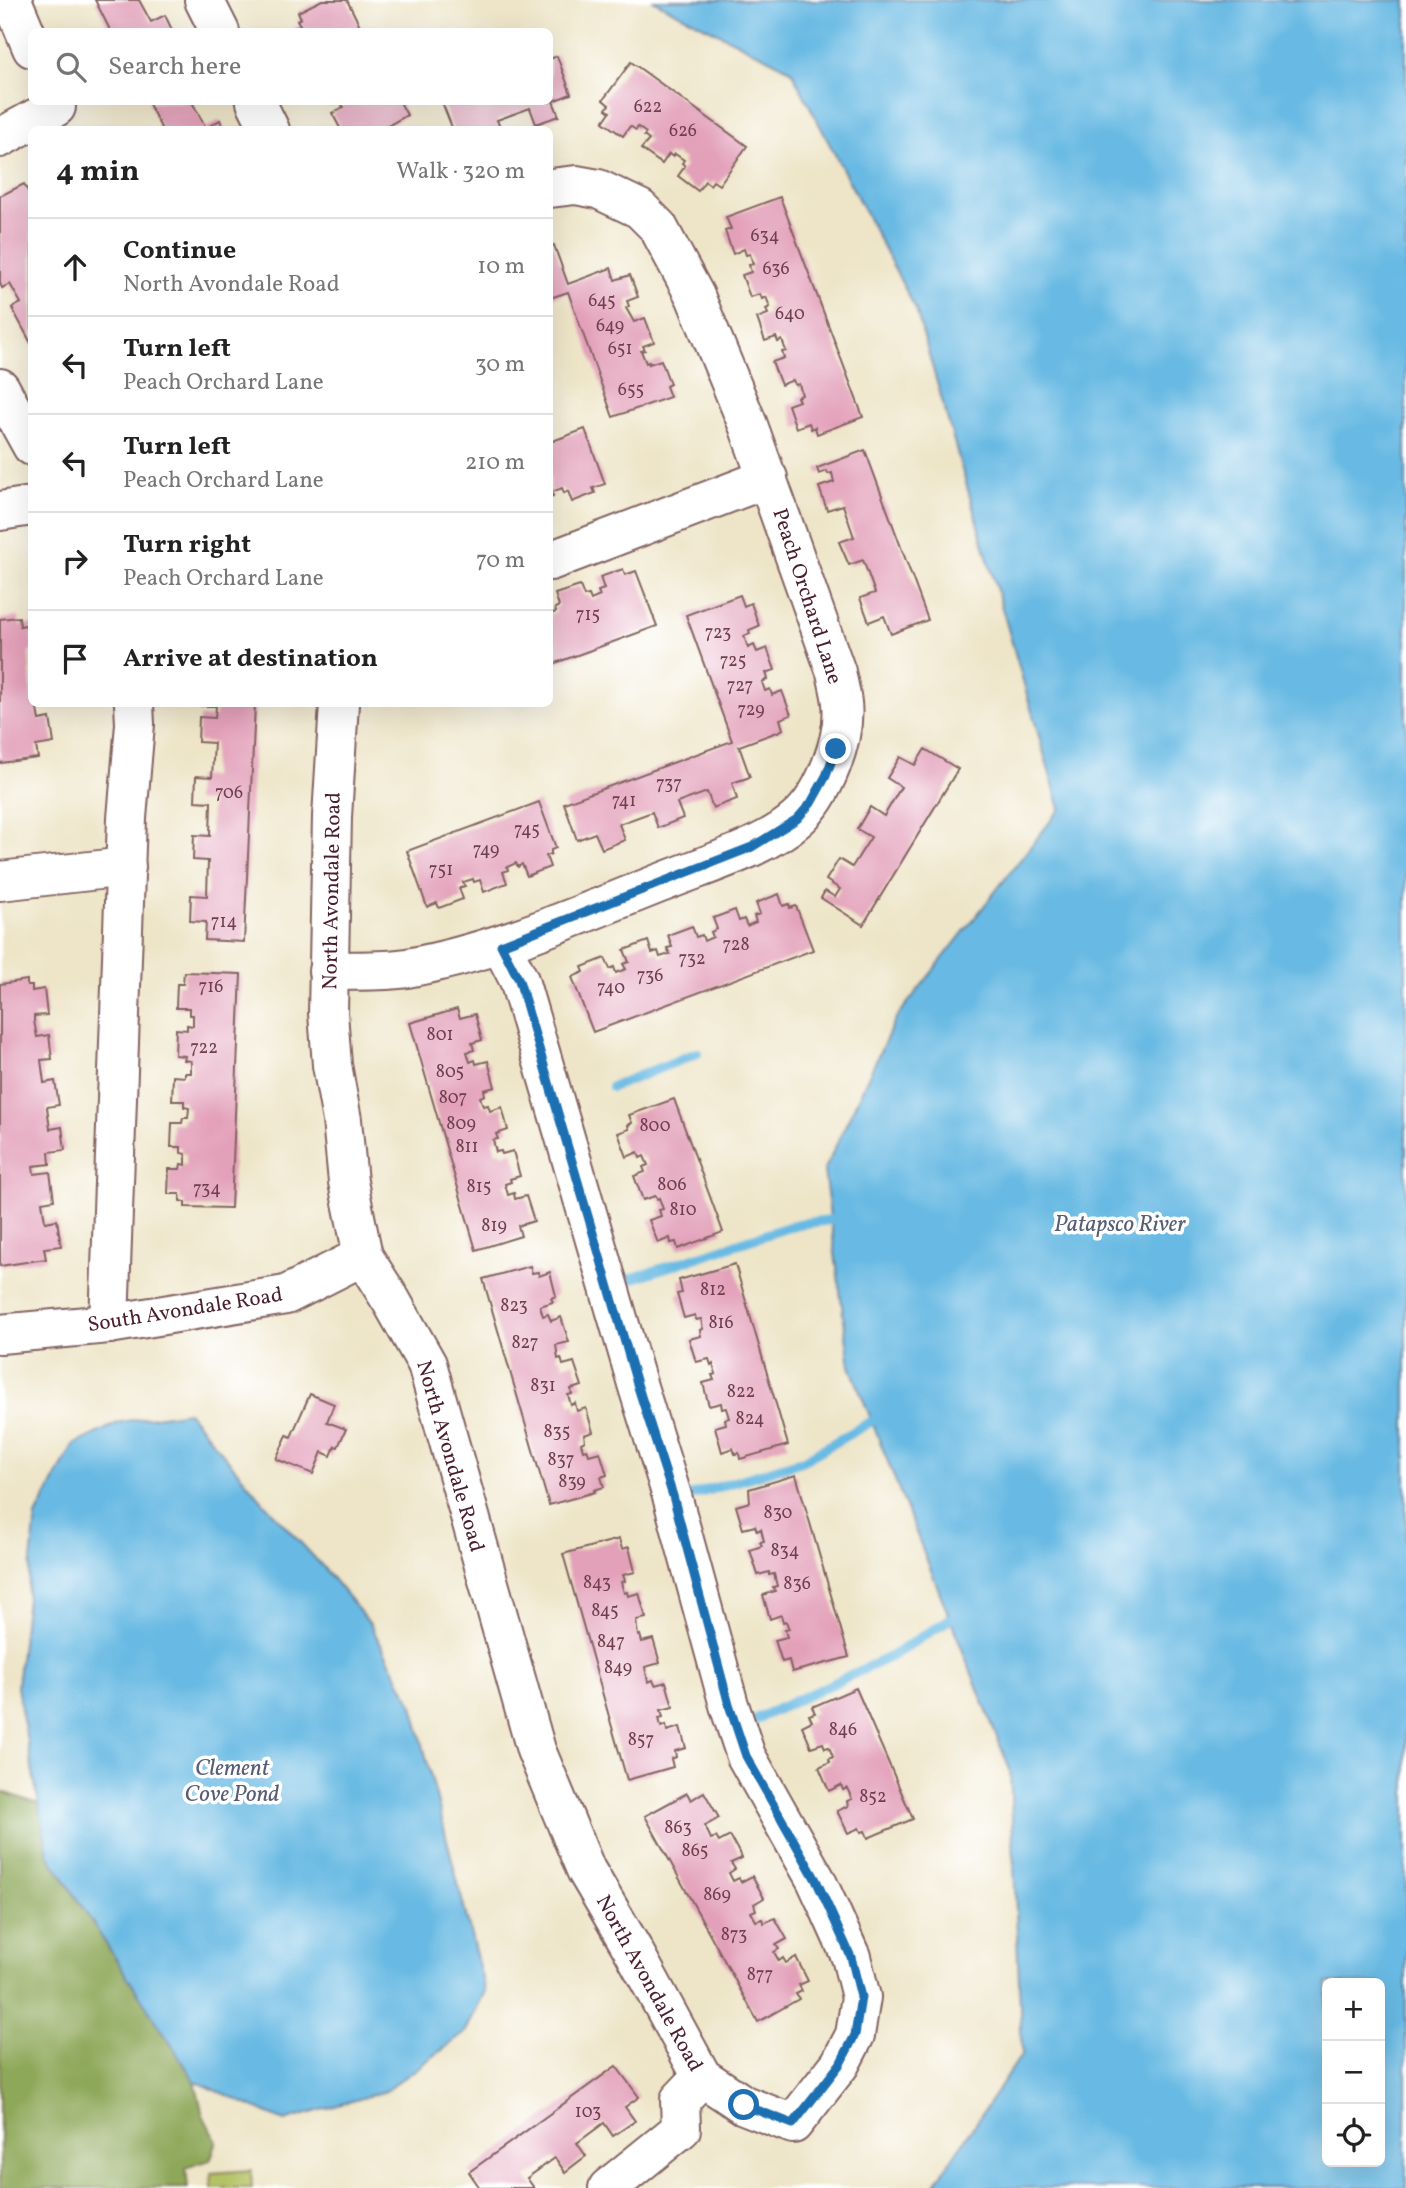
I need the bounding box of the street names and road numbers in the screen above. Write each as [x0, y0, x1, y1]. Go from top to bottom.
street label: Peach Orchard Lane [764, 505, 849, 688]
street label: North Avondale Road [316, 792, 349, 990]
street label: South Avondale Road [86, 1281, 285, 1340]
street label: North Avondale Road [408, 1357, 491, 1556]
street label: North Avondale Road [588, 1890, 709, 2077]

